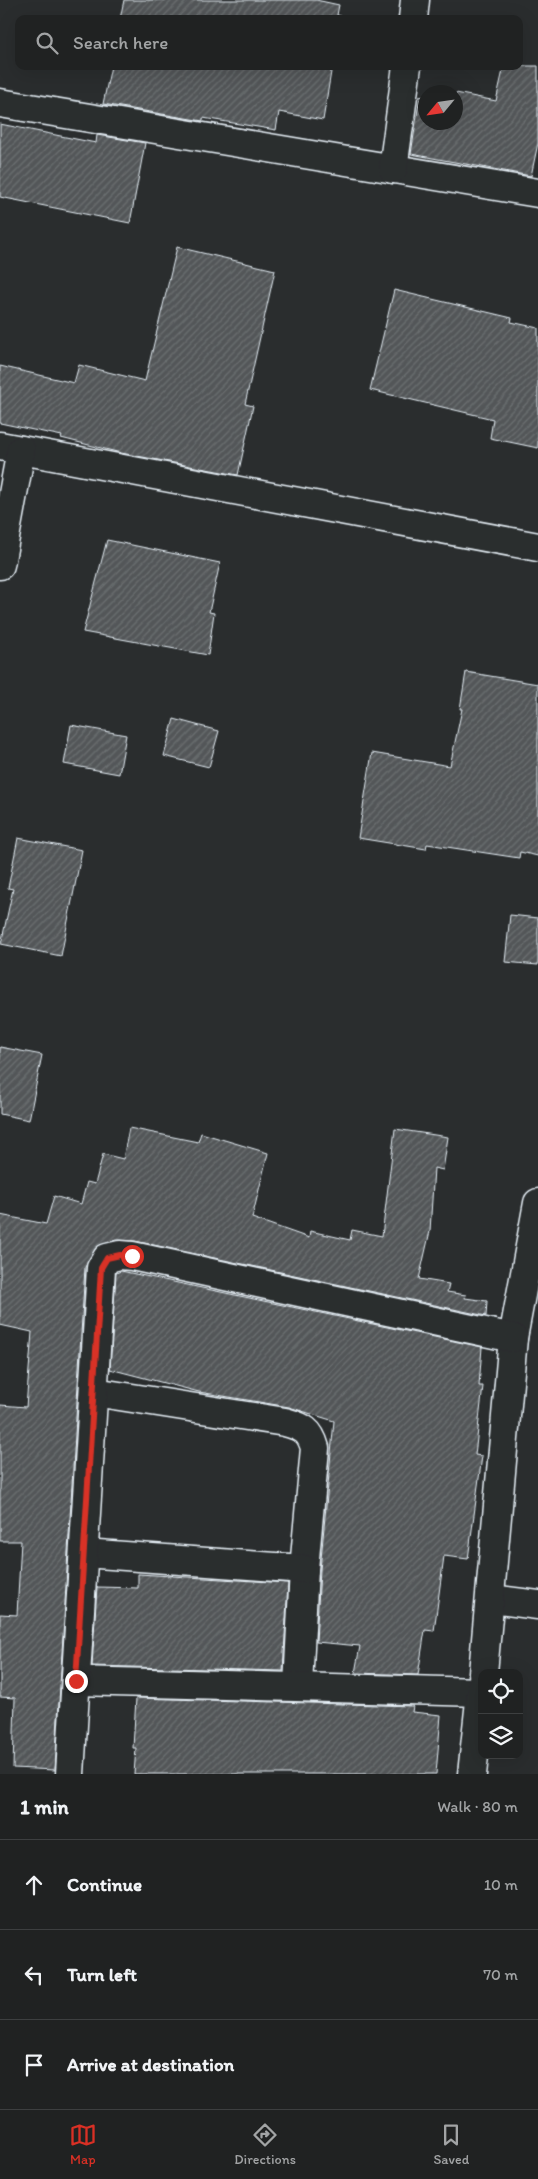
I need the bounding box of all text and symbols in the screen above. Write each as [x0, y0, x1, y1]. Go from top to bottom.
search box [15, 15, 523, 70]
icon: search [33, 29, 61, 57]
text: Search here [73, 31, 168, 54]
north arrow [418, 85, 463, 130]
route start [121, 1245, 144, 1268]
map controls [478, 1669, 523, 1759]
button: locate [478, 1669, 523, 1714]
route end [65, 1670, 88, 1693]
button: layers [478, 1714, 523, 1759]
text: 1 min [20, 1794, 69, 1819]
text: Walk · 80 m [437, 1797, 518, 1816]
icon: ahead [20, 1871, 48, 1899]
text: Continue [67, 1873, 142, 1896]
text: 10 m [484, 1875, 518, 1894]
icon: left [20, 1961, 48, 1989]
text: Turn left [67, 1963, 137, 1986]
text: 70 m [483, 1965, 518, 1984]
icon: arrive [20, 2051, 48, 2079]
text: Arrive at destination [67, 2053, 234, 2076]
tab: Map [69, 2121, 97, 2168]
tab: Directions [234, 2121, 296, 2168]
tab: Saved [433, 2121, 469, 2168]

